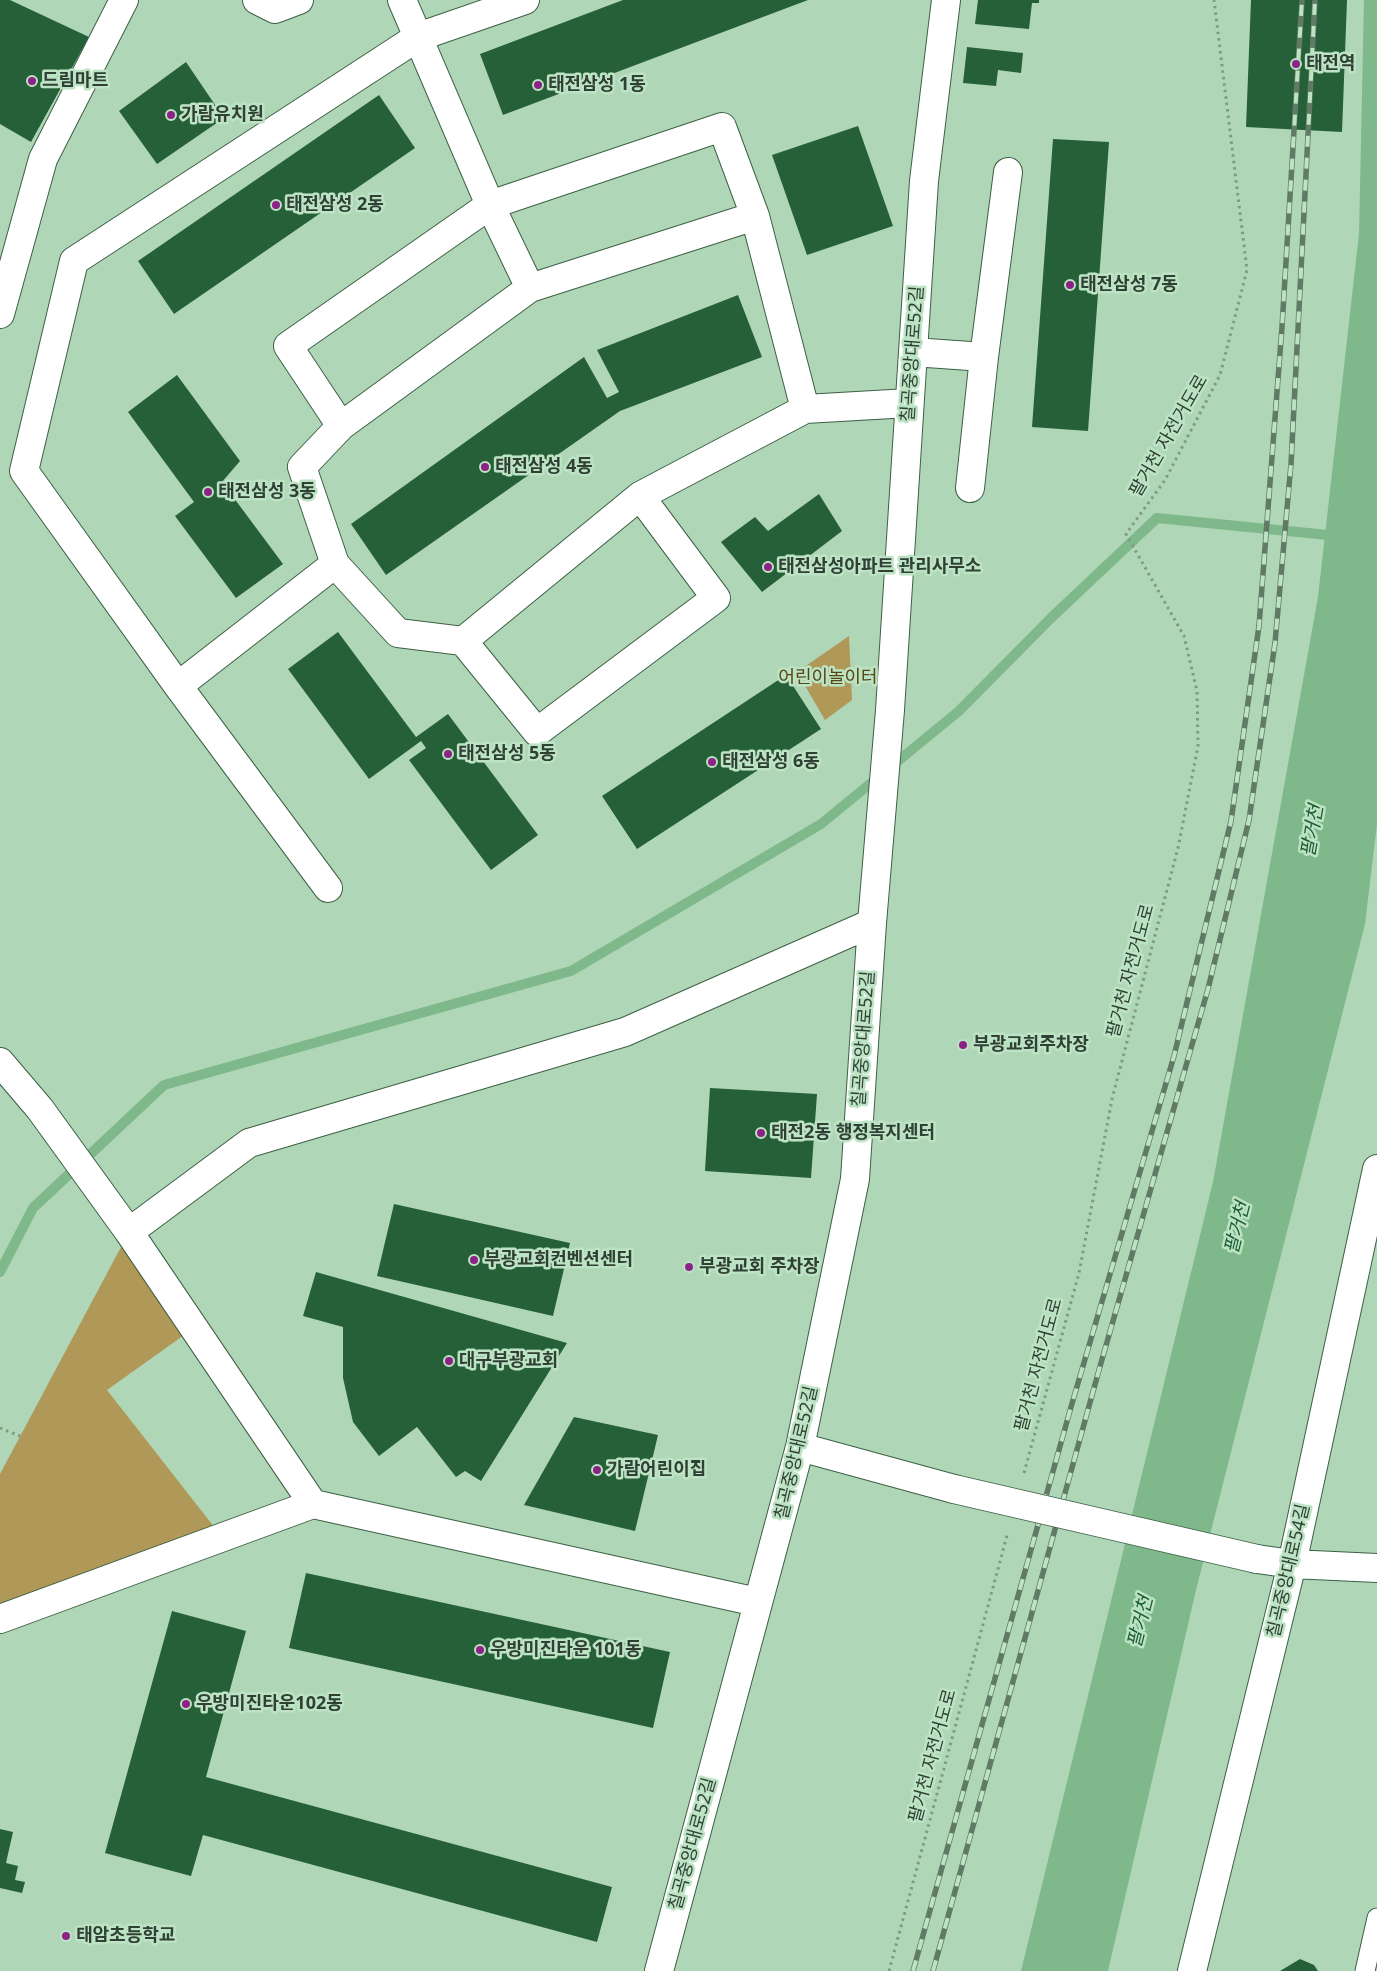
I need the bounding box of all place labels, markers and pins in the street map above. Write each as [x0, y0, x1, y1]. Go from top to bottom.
place label: 태전역 [1306, 53, 1356, 75]
marker: 태전역 [1290, 58, 1302, 70]
place label: 드림마트 [42, 70, 108, 92]
place label: 태전삼성 1동 [548, 74, 646, 96]
marker: 드림마트 [26, 75, 38, 87]
marker: 태전삼성 1동 [532, 79, 544, 91]
place label: 가람유치원 [181, 104, 264, 126]
marker: 가람유치원 [165, 109, 177, 121]
place label: 태전삼성 2동 [286, 194, 384, 216]
marker: 태전삼성 2동 [270, 199, 282, 211]
place label: 태전삼성 7동 [1080, 274, 1178, 296]
marker: 태전삼성 7동 [1064, 279, 1076, 291]
place label: 태전삼성 4동 [495, 456, 593, 478]
marker: 태전삼성 4동 [479, 461, 491, 473]
place label: 태전삼성 3동 [218, 481, 316, 503]
marker: 태전삼성 3동 [202, 486, 214, 498]
place label: 태전삼성아파트 관리사무소 [778, 556, 981, 578]
marker: 태전삼성아파트 관리사무소 [762, 561, 774, 573]
place label: 태전삼성 5동 [458, 743, 556, 765]
marker: 태전삼성 5동 [442, 748, 454, 760]
place label: 태전삼성 6동 [722, 751, 820, 773]
marker: 태전삼성 6동 [706, 756, 718, 768]
place label: 부광교회주차장 [973, 1034, 1089, 1056]
marker: 부광교회주차장 [957, 1039, 969, 1051]
place label: 태전2동 행정복지센터 [771, 1122, 935, 1144]
marker: 태전2동 행정복지센터 [755, 1127, 767, 1139]
place label: 부광교회컨벤션센터 [484, 1249, 633, 1271]
marker: 부광교회컨벤션센터 [468, 1254, 480, 1266]
place label: 부광교회 주차장 [699, 1256, 820, 1278]
marker: 부광교회 주차장 [683, 1261, 695, 1273]
place label: 대구부광교회 [459, 1350, 558, 1372]
marker: 대구부광교회 [443, 1355, 455, 1367]
place label: 가람어린이집 [607, 1459, 706, 1481]
marker: 가람어린이집 [591, 1464, 603, 1476]
place label: 우방미진타운 101동 [490, 1639, 641, 1661]
marker: 우방미진타운 101동 [474, 1644, 486, 1656]
place label: 우방미진타운102동 [196, 1693, 343, 1715]
marker: 우방미진타운102동 [180, 1698, 192, 1710]
place label: 태암초등학교 [76, 1925, 175, 1947]
marker: 태암초등학교 [60, 1930, 72, 1942]

